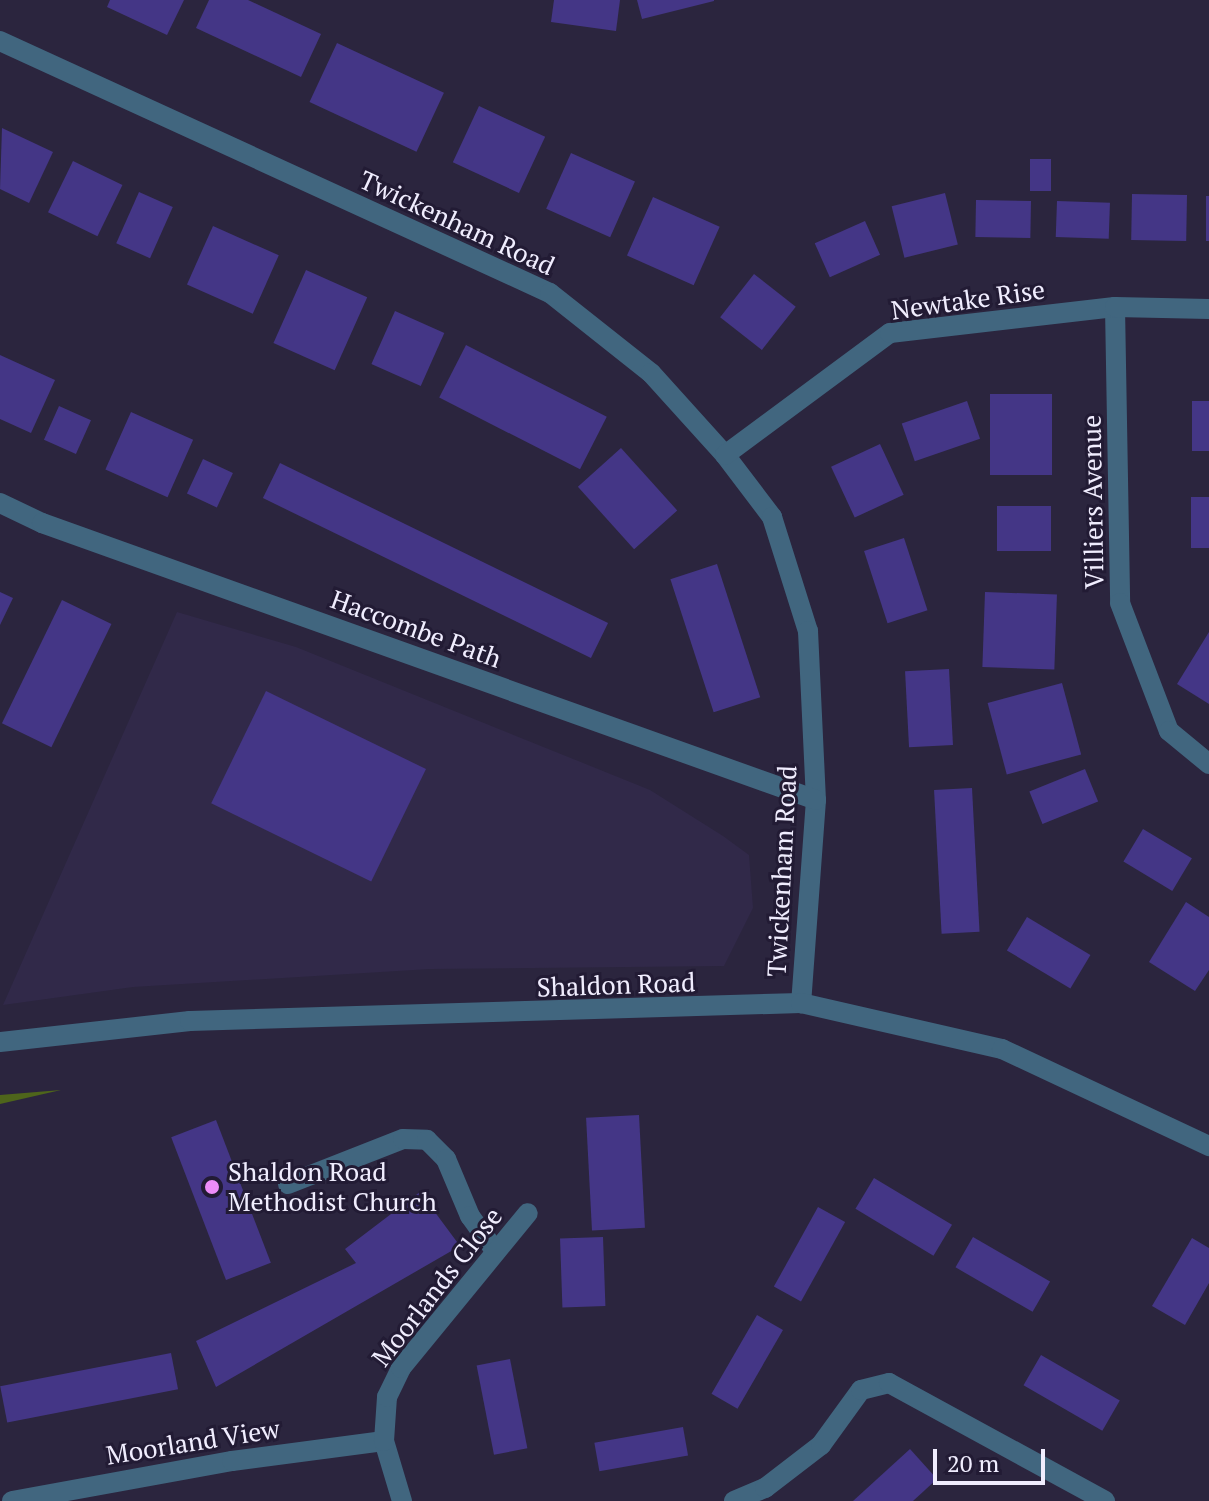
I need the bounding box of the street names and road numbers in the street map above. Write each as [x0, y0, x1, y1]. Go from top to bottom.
street label: Twickenham Road [354, 164, 560, 282]
street label: Newtake Rise [889, 274, 1047, 326]
street label: Villiers Avenue [1076, 414, 1110, 590]
street label: Haccombe Path [326, 584, 506, 674]
street label: Twickenham Road [761, 764, 803, 978]
street label: Shaldon Road [536, 967, 696, 1003]
street label: Moorlands Close [365, 1201, 509, 1373]
street label: Moorland View [104, 1413, 282, 1471]

